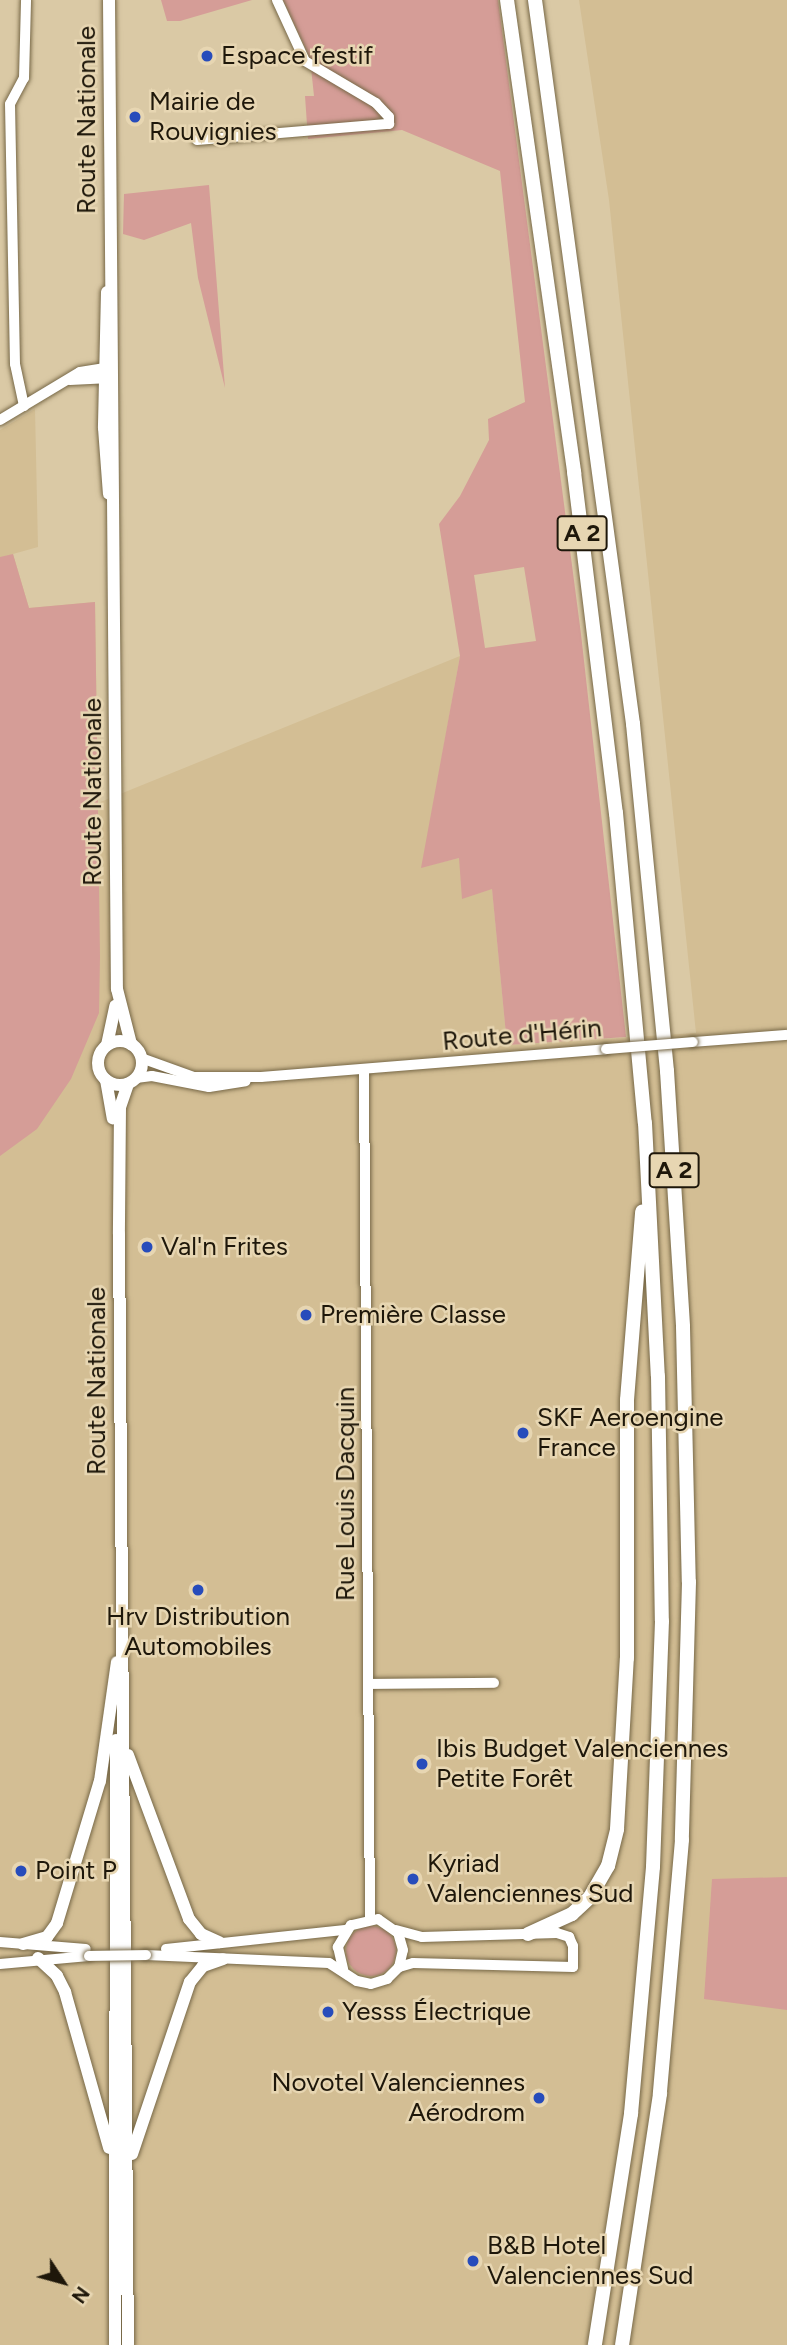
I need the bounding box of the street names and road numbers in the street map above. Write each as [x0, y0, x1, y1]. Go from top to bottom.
street label: Route Nationale [71, 26, 103, 214]
road number: A 2 [556, 512, 608, 554]
street label: Route Nationale [77, 698, 109, 886]
street label: Route d'Hérin [441, 1012, 603, 1058]
road number: A 2 [648, 1150, 700, 1190]
street label: Route Nationale [81, 1287, 113, 1475]
street label: Rue Louis Dacquin [330, 1387, 362, 1601]

